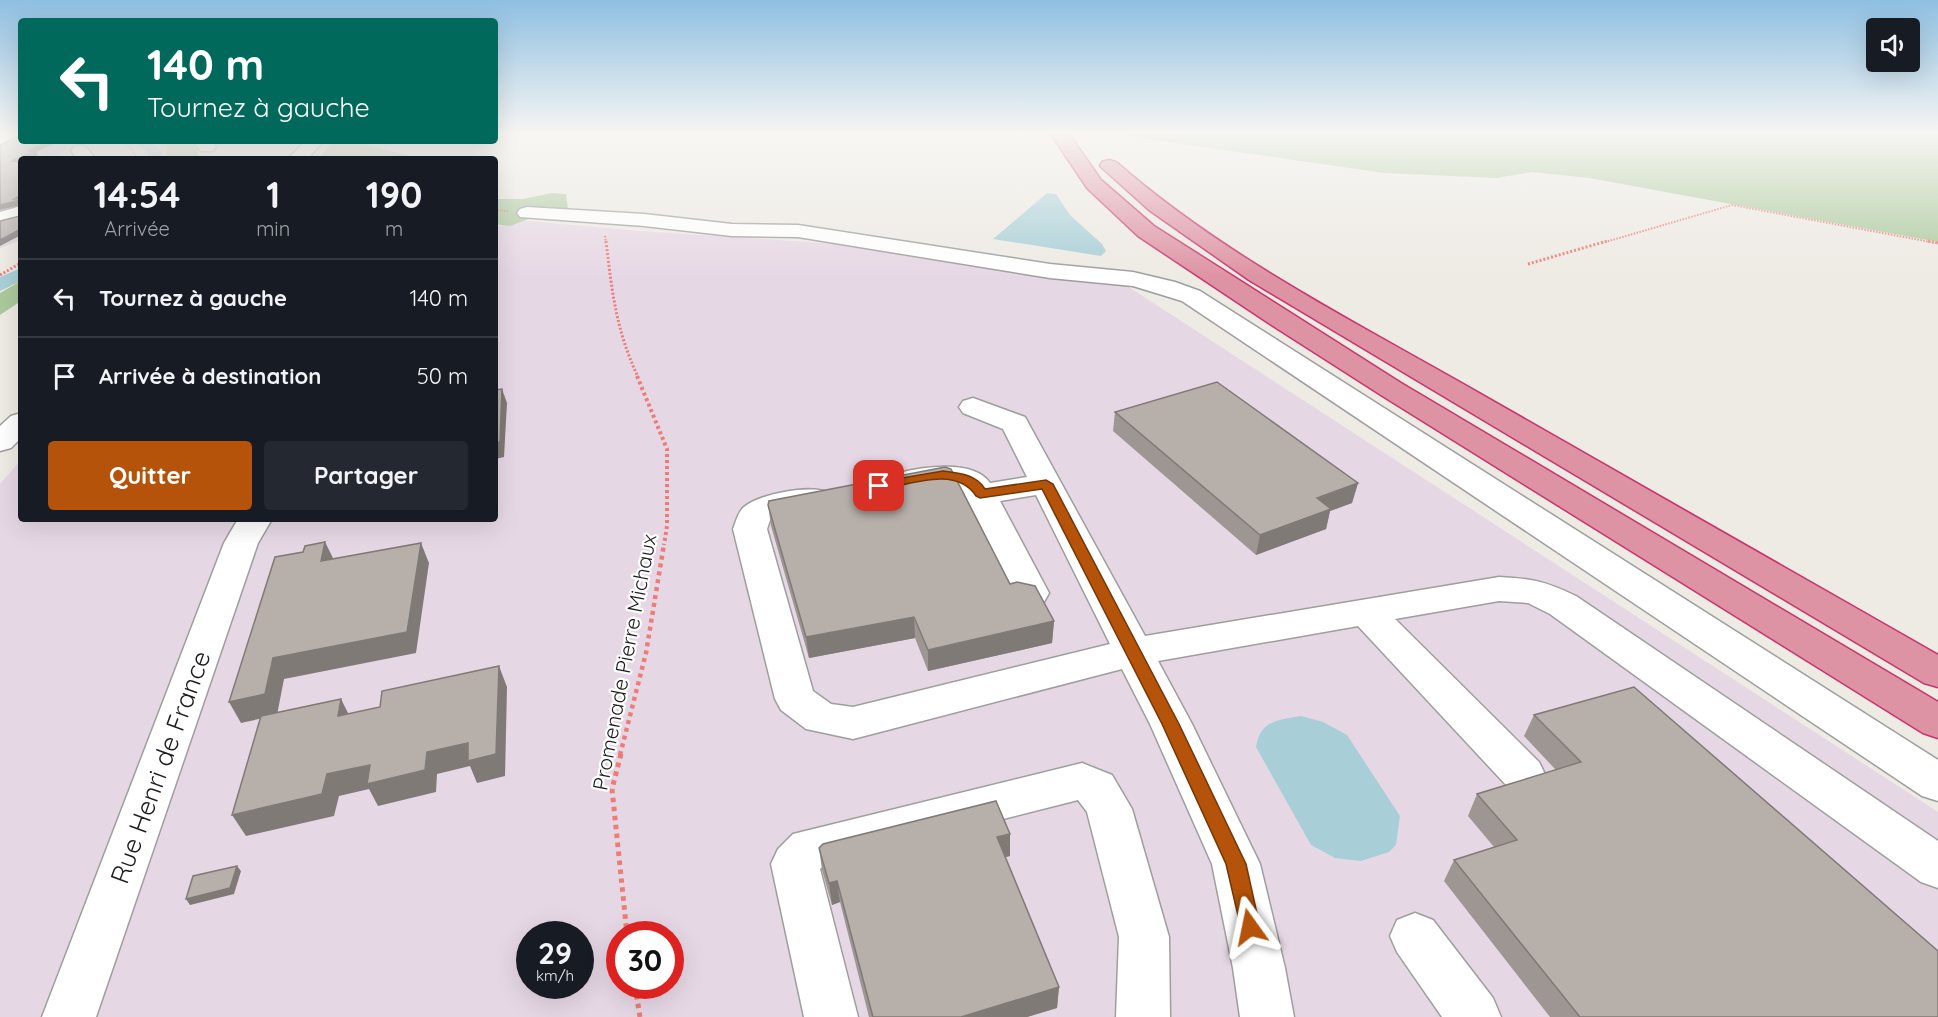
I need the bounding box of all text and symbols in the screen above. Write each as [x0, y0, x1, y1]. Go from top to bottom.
map controls [1866, 18, 1920, 72]
button: sound [1866, 18, 1920, 72]
text: 140 m [147, 38, 264, 91]
icon: left [48, 42, 126, 120]
text: Tournez à gauche [147, 90, 370, 124]
text: 14:54 [94, 172, 181, 217]
text: 1 [266, 172, 280, 217]
text: 190 [366, 172, 422, 217]
text: Arrivée [104, 216, 170, 241]
text: min [256, 216, 290, 241]
text: m [385, 216, 403, 241]
icon: left [48, 282, 81, 315]
text: Tournez à gauche [99, 284, 287, 312]
text: 140 m [409, 284, 468, 312]
icon: arrive [48, 360, 81, 393]
text: Arrivée à destination [99, 362, 321, 390]
text: 50 m [417, 362, 468, 390]
button: Quitter [48, 441, 252, 510]
button: Partager [264, 441, 468, 510]
pin [853, 460, 904, 511]
icon: arrive [862, 469, 895, 502]
street label: Promenade Pierre Michaux [586, 532, 662, 792]
street label: Rue Henri de France [103, 646, 217, 888]
position arrow [1218, 895, 1282, 959]
speed limit sign: 30 [606, 921, 684, 999]
text: 29 [538, 934, 572, 972]
text: km/h [536, 966, 574, 985]

